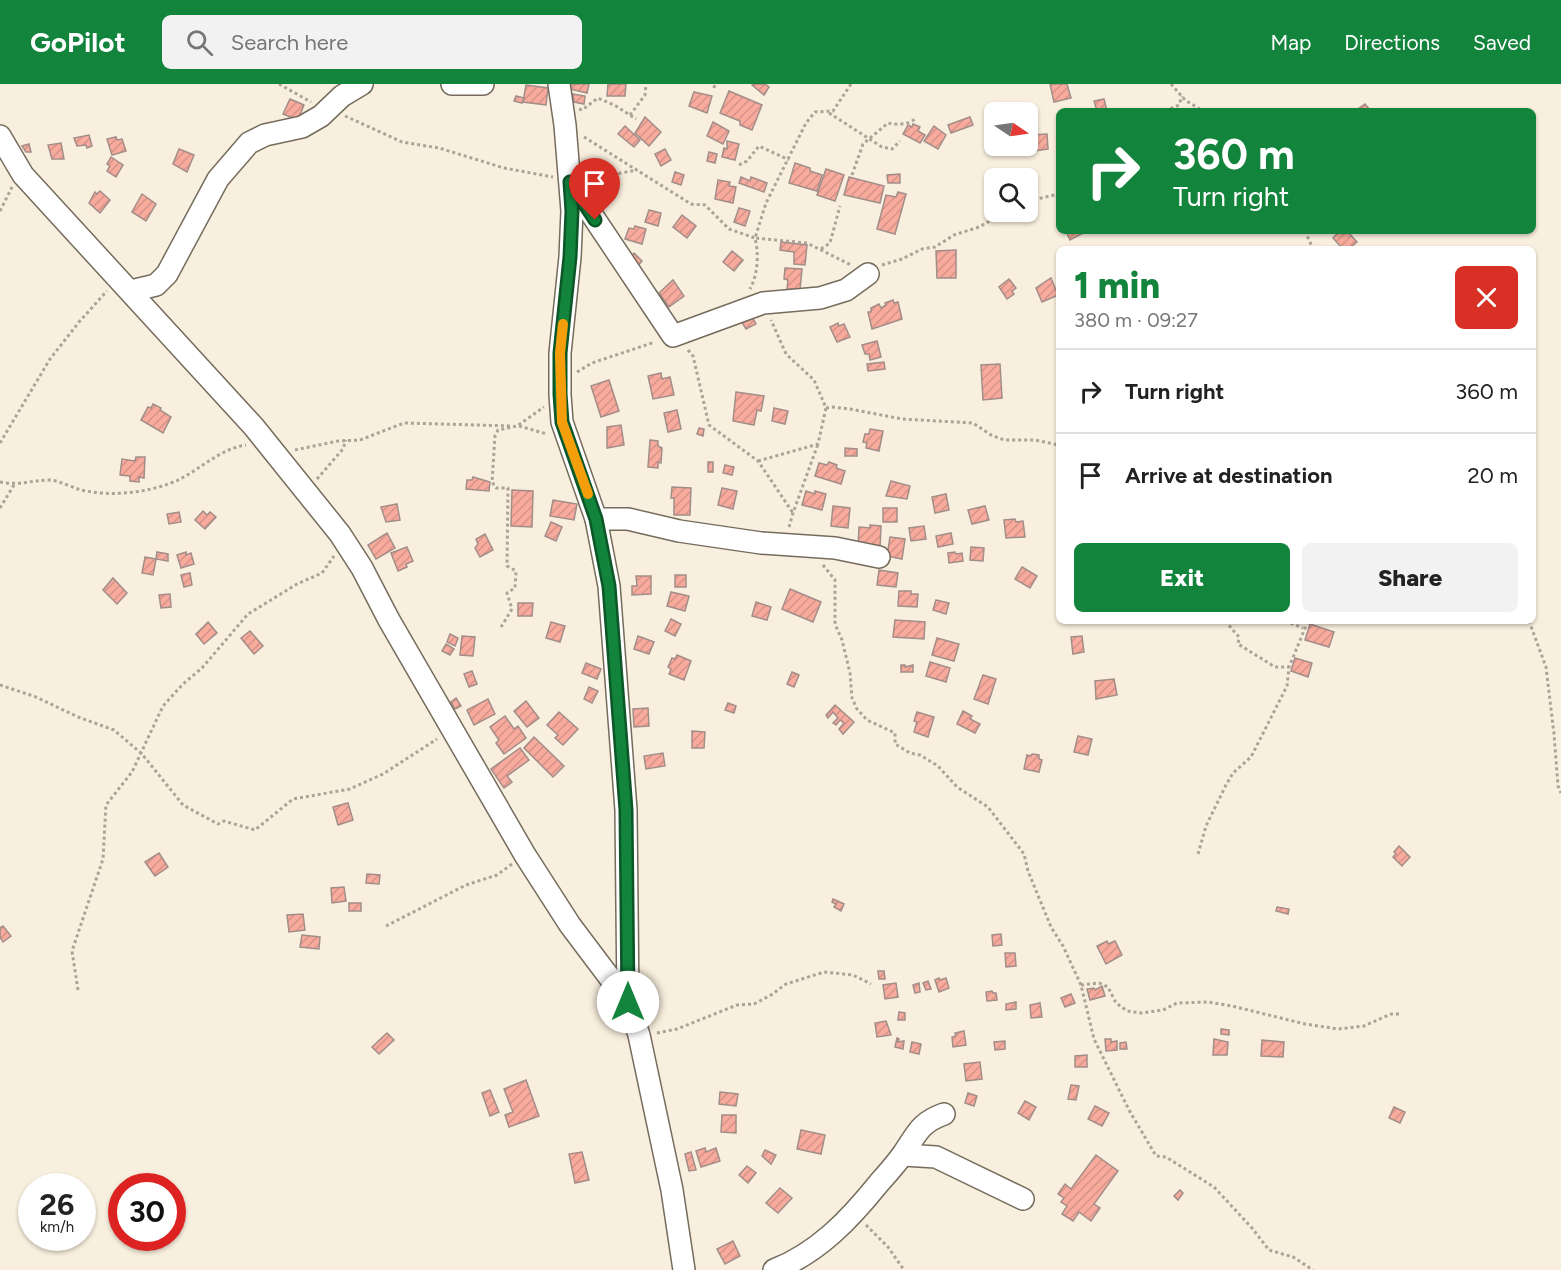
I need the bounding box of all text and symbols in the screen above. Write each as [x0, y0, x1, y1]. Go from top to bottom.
search box [162, 15, 582, 69]
text: GoPilot [30, 25, 126, 59]
icon: search [183, 26, 216, 59]
text: Search here [231, 29, 348, 56]
text: Map [1270, 30, 1311, 55]
text: Directions [1344, 30, 1440, 55]
text: Saved [1473, 30, 1531, 55]
north arrow [984, 102, 1038, 156]
map controls [984, 102, 1038, 222]
text: 360 m [1173, 129, 1295, 180]
icon: right [1074, 132, 1152, 210]
pin [569, 158, 620, 220]
icon: arrive [578, 167, 611, 200]
button: search [984, 168, 1038, 222]
text: Turn right [1173, 180, 1289, 213]
text: 1 min [1074, 264, 1160, 307]
button: close [1455, 266, 1518, 329]
text: 380 m · 09:27 [1074, 308, 1198, 332]
icon: right [1074, 375, 1107, 408]
text: Turn right [1125, 378, 1224, 405]
text: 360 m [1455, 378, 1518, 405]
icon: arrive [1074, 459, 1107, 492]
text: Arrive at destination [1125, 462, 1333, 489]
text: 20 m [1467, 462, 1518, 489]
button: Exit [1074, 543, 1290, 612]
button: Share [1302, 543, 1518, 612]
position arrow [596, 970, 660, 1034]
speed limit sign: 30 [108, 1173, 186, 1251]
text: 26 [40, 1186, 74, 1223]
text: km/h [40, 1218, 74, 1236]

